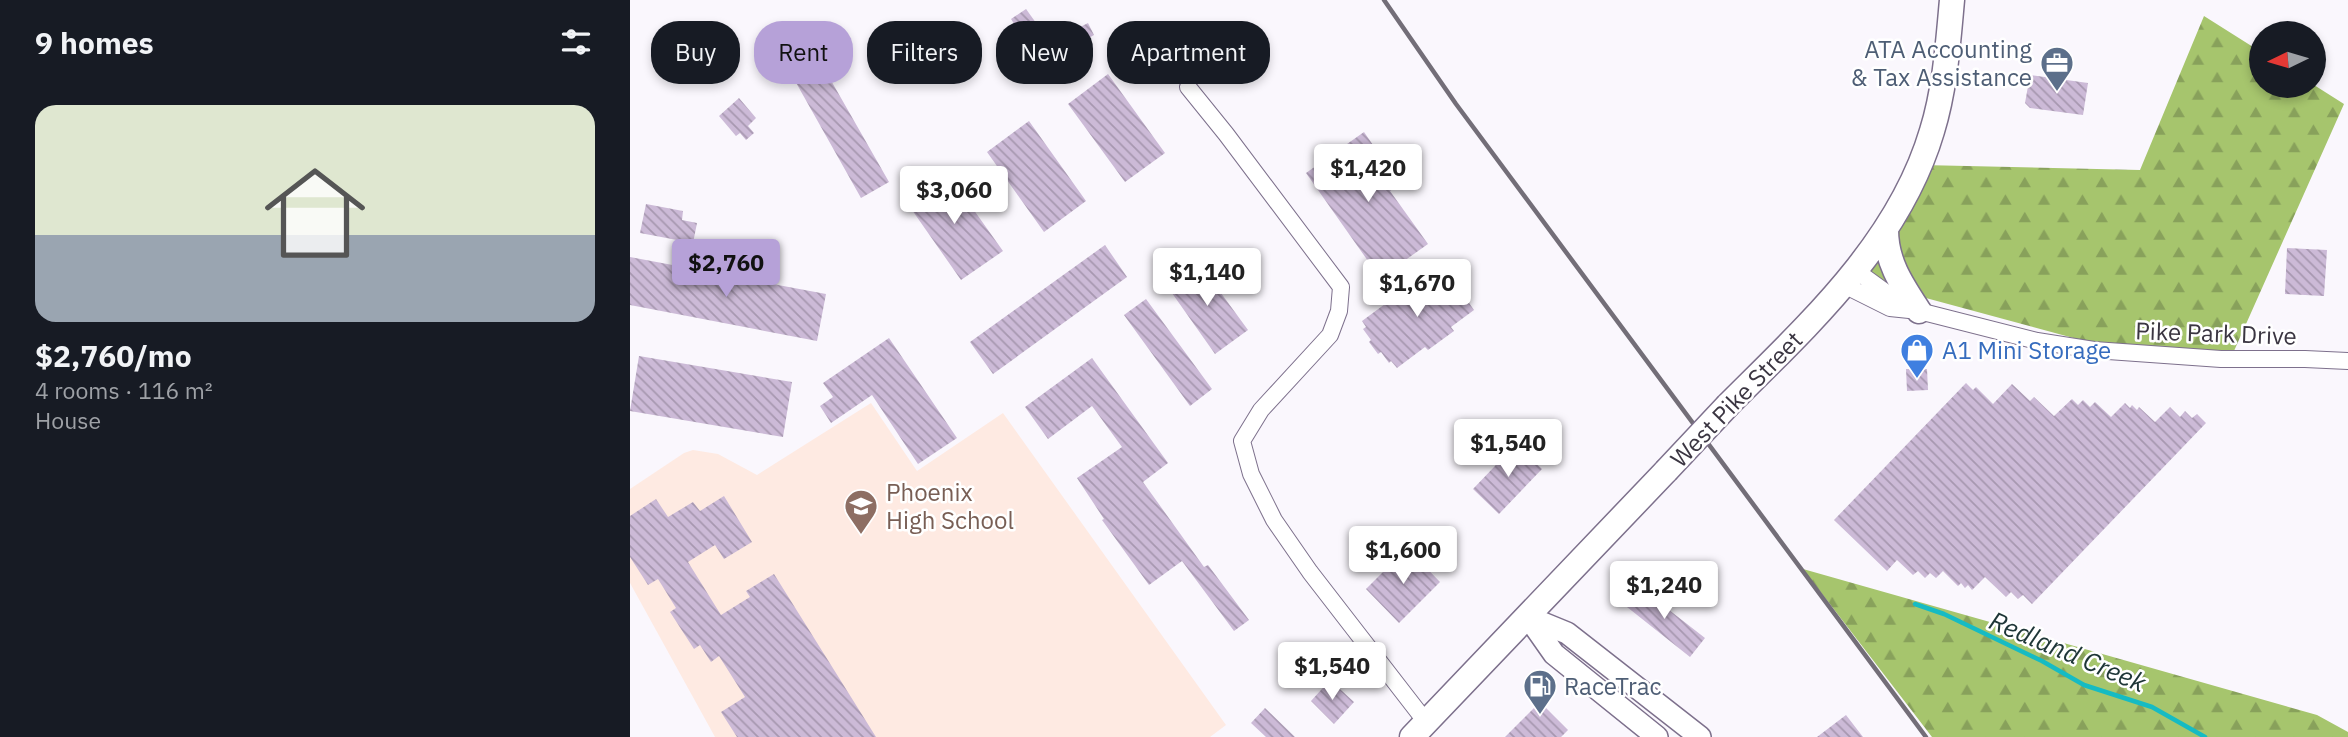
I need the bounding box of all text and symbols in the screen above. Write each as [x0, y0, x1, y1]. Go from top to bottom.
chip: Buy [651, 21, 740, 84]
chip: Rent [754, 21, 853, 84]
chip: Filters [867, 21, 982, 84]
chip: New [996, 21, 1093, 84]
chip: Apartment [1107, 21, 1270, 84]
north arrow [2249, 21, 2326, 98]
map controls [2249, 21, 2326, 98]
text: 9 homes [35, 23, 154, 62]
icon: filters [557, 23, 595, 61]
place label: ATA Accounting & Tax Assistance [1851, 33, 2032, 93]
office icon: ATA Accounting & Tax Assistance [2038, 44, 2076, 93]
pin: $1,420 [1311, 144, 1425, 204]
icon: home [252, 150, 378, 276]
text: $1,420 [1330, 152, 1406, 182]
pin: $3,060 [897, 166, 1011, 226]
text: $3,060 [916, 174, 992, 204]
pin: $2,760 [669, 240, 783, 299]
text: $2,760 [688, 247, 764, 277]
pin: $1,140 [1150, 248, 1264, 308]
text: $1,140 [1169, 256, 1245, 286]
pin: $1,670 [1360, 260, 1474, 319]
text: $1,670 [1379, 267, 1455, 297]
street label: Pike Park Drive [2135, 314, 2297, 352]
street label: West Pike Street [1663, 324, 1809, 474]
shop icon: A1 Mini Storage [1898, 331, 1936, 380]
place label: A1 Mini Storage [1942, 334, 2111, 366]
text: $2,760/mo [35, 336, 192, 375]
text: 4 rooms · 116 m² [35, 375, 213, 405]
text: House [35, 405, 101, 435]
pin: $1,540 [1451, 420, 1565, 479]
text: $1,540 [1470, 427, 1546, 457]
place label: Phoenix High School [886, 476, 1014, 536]
school or university icon: Phoenix High School [842, 487, 880, 536]
pin: $1,600 [1346, 526, 1460, 586]
text: $1,600 [1365, 534, 1441, 564]
pin: $1,240 [1607, 562, 1721, 621]
text: $1,240 [1626, 569, 1702, 599]
water label: Redland Creek [1985, 603, 2152, 699]
pin: $1,540 [1275, 642, 1389, 702]
text: $1,540 [1294, 650, 1370, 680]
fuel station icon: RaceTrac [1521, 667, 1559, 716]
place label: RaceTrac [1564, 670, 1662, 702]

